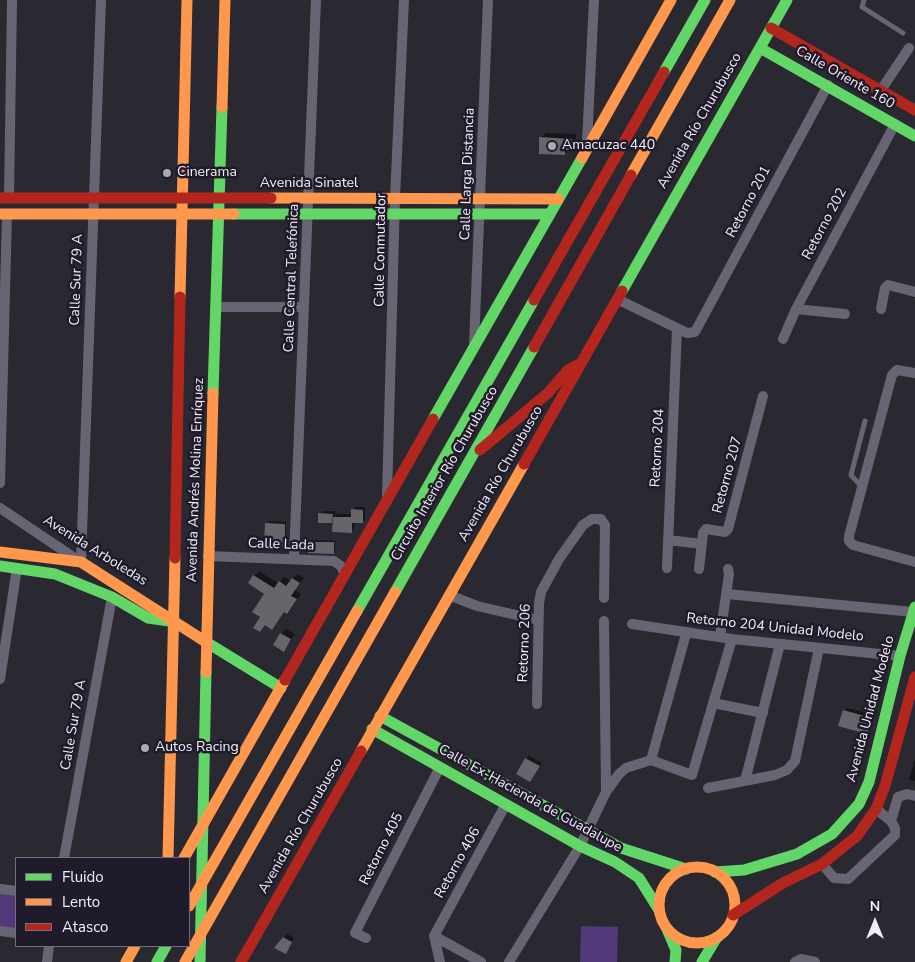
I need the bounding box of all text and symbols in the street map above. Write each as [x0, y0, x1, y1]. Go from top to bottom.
street label: Calle Oriente 160 [793, 43, 897, 113]
street label: Avenida Río Churubusco [654, 50, 746, 192]
street label: Calle Larga Distancia [457, 107, 479, 241]
place label: Amacuzac 440 [562, 138, 655, 154]
marker: Amacuzac 440 [546, 140, 558, 152]
street label: Retorno 201 [723, 163, 775, 241]
place label: Cinerama [177, 165, 237, 181]
marker: Cinerama [161, 167, 173, 179]
street label: Avenida Sinatel [260, 176, 358, 192]
street label: Retorno 202 [799, 185, 851, 263]
street label: Calle Conmutador [372, 193, 390, 307]
street label: Calle Central Telefónica [281, 203, 303, 353]
street label: Calle Sur 79 A [67, 234, 87, 326]
street label: Avenida Andrés Molina Enríquez [184, 378, 208, 582]
street label: Circuito Interior Río Churubusco [388, 384, 502, 564]
street label: Avenida Río Churubusco [455, 403, 547, 545]
street label: Retorno 204 [648, 408, 668, 488]
street label: Retorno 207 [710, 435, 746, 515]
street label: Avenida Arboledas [40, 512, 150, 590]
street label: Calle Lada [247, 535, 315, 555]
street label: Retorno 206 [515, 603, 535, 683]
street label: Retorno 204 Unidad Modelo [685, 610, 865, 646]
street label: Avenida Unidad Modelo [843, 634, 899, 784]
street label: Calle Sur 79 A [58, 678, 90, 772]
place label: Autos Racing [155, 740, 239, 756]
street label: Calle Ex-Hacienda de Guadalupe [435, 741, 625, 857]
marker: Autos Racing [139, 742, 151, 754]
street label: Avenida Río Churubusco [255, 755, 347, 897]
street label: Retorno 405 [357, 810, 407, 888]
street label: Retorno 406 [432, 824, 484, 902]
legend [15, 857, 190, 947]
text: Fluido [62, 867, 104, 887]
text: Lento [62, 892, 100, 912]
north arrow [850, 897, 900, 947]
text: N [870, 897, 880, 916]
text: Atasco [62, 917, 108, 937]

